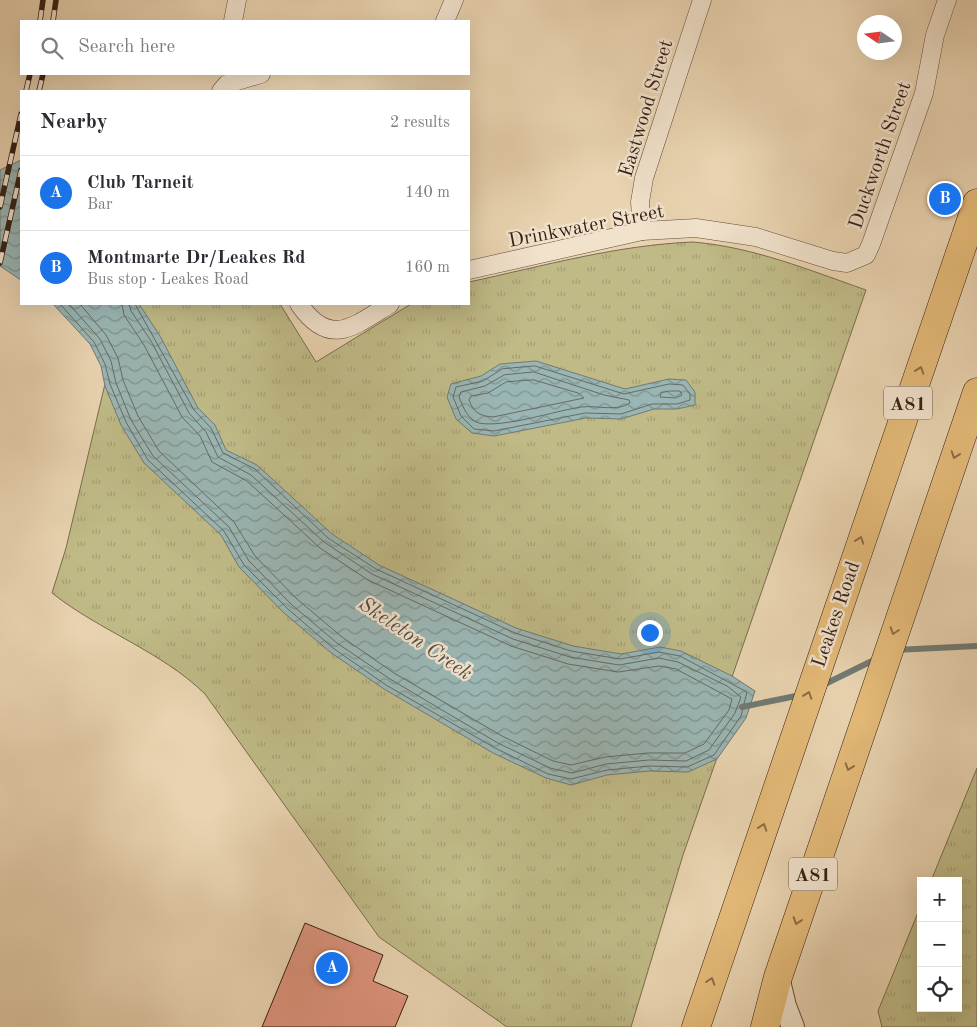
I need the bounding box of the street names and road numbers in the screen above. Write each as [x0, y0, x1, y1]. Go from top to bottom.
street label: Eastwood Street [616, 37, 677, 180]
street label: Duckworth Street [846, 79, 916, 232]
street label: Drinkwater Street [507, 202, 666, 252]
road number: A81 [884, 386, 932, 419]
street label: Leakes Road [809, 559, 864, 670]
road number: A81 [789, 858, 837, 891]

